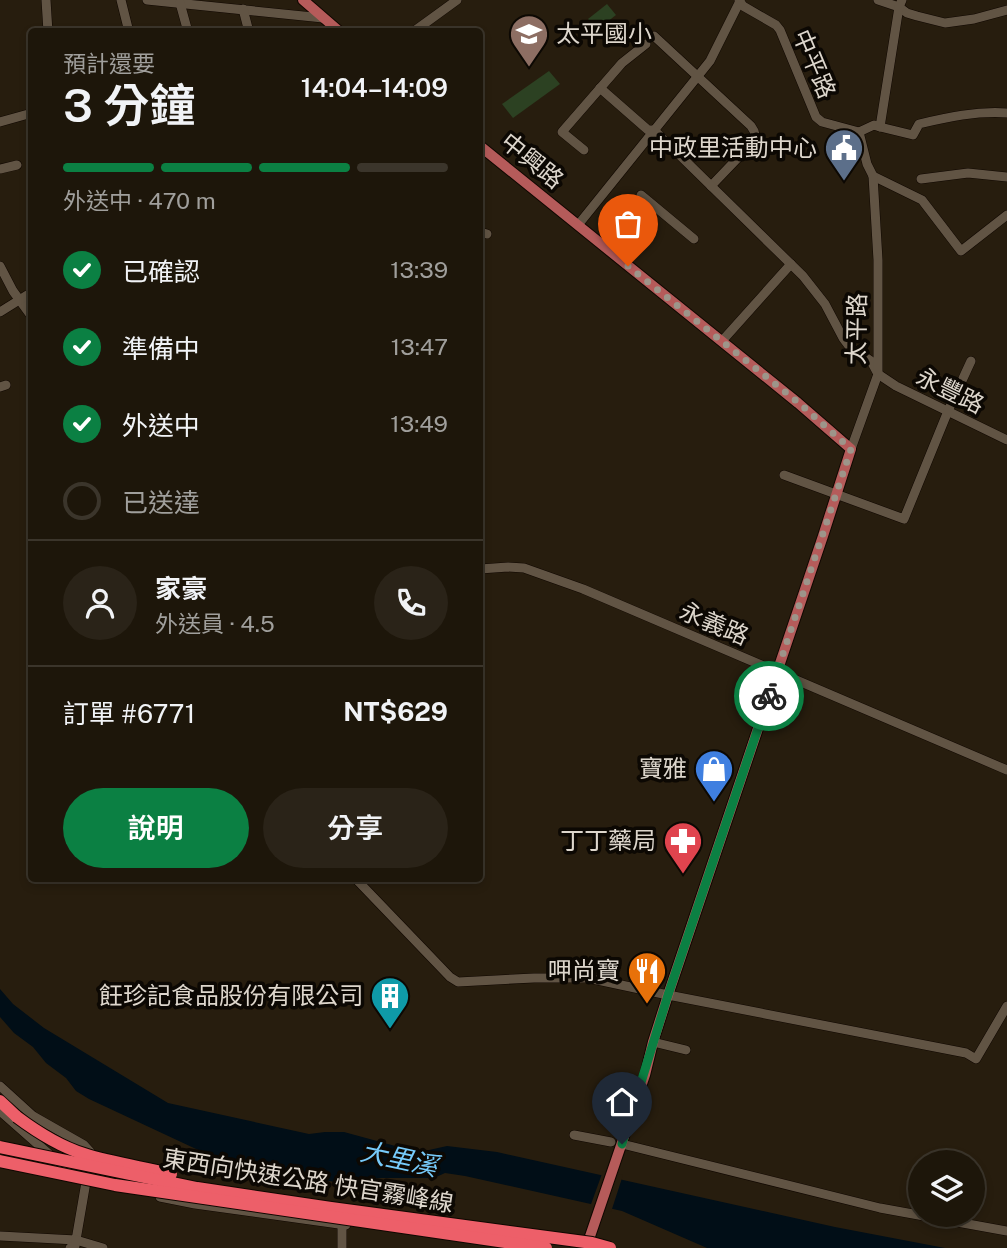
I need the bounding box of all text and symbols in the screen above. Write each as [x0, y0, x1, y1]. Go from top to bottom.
school or university icon: 太平國小 [508, 13, 550, 68]
place label: 太平國小 [556, 19, 652, 47]
street label: 中平路 [788, 25, 842, 102]
text: 預計還要 [63, 50, 155, 77]
text: 14:04–14:09 [301, 72, 448, 103]
text: 3 分鐘 [63, 78, 196, 132]
street label: 中興路 [496, 127, 569, 194]
public building icon: 中政里活動中心 [823, 127, 865, 182]
place label: 中政里活動中心 [649, 133, 817, 161]
text: 外送中 · 470 m [63, 187, 216, 214]
pin [598, 194, 658, 266]
icon: bag [609, 205, 647, 243]
icon: check [63, 251, 101, 289]
text: 已確認 [122, 256, 200, 287]
text: 13:39 [390, 256, 448, 283]
street label: 太平路 [841, 293, 871, 365]
icon: check [63, 328, 101, 366]
text: 準備中 [122, 333, 200, 364]
text: 13:47 [391, 333, 448, 360]
street label: 永豐路 [912, 362, 989, 418]
icon: check [63, 405, 101, 443]
text: 外送中 [122, 410, 200, 441]
text: 13:49 [390, 410, 448, 437]
text: 已送達 [122, 487, 200, 518]
button: person [63, 566, 137, 640]
button: phone [374, 566, 448, 640]
text: 家豪 [155, 573, 207, 604]
street label: 永義路 [676, 596, 753, 650]
text: 外送員 · 4.5 [155, 610, 275, 637]
courier [734, 661, 804, 731]
icon: bike [750, 677, 788, 715]
text: NT$629 [343, 696, 448, 727]
text: 訂單 #6771 [63, 698, 195, 729]
shop icon: 寶雅 [693, 748, 735, 803]
place label: 寶雅 [639, 754, 687, 782]
button: 說明 [63, 788, 249, 868]
button: 分享 [263, 788, 448, 868]
pharmacy icon: 丁丁藥局 [662, 820, 704, 875]
place label: 丁丁藥局 [560, 826, 656, 854]
restaurant icon: 呷尚寶 [626, 950, 668, 1005]
place label: 呷尚寶 [548, 956, 620, 984]
building icon: 飪珍記食品股份有限公司 [369, 975, 411, 1030]
place label: 飪珍記食品股份有限公司 [99, 981, 363, 1009]
pin [592, 1072, 652, 1144]
icon: home [603, 1083, 641, 1121]
water label: 大里溪 [358, 1135, 444, 1183]
street label: 東西向快速公路 快官霧峰線 [161, 1143, 455, 1217]
map controls [908, 1150, 985, 1227]
button: layers [908, 1150, 985, 1227]

